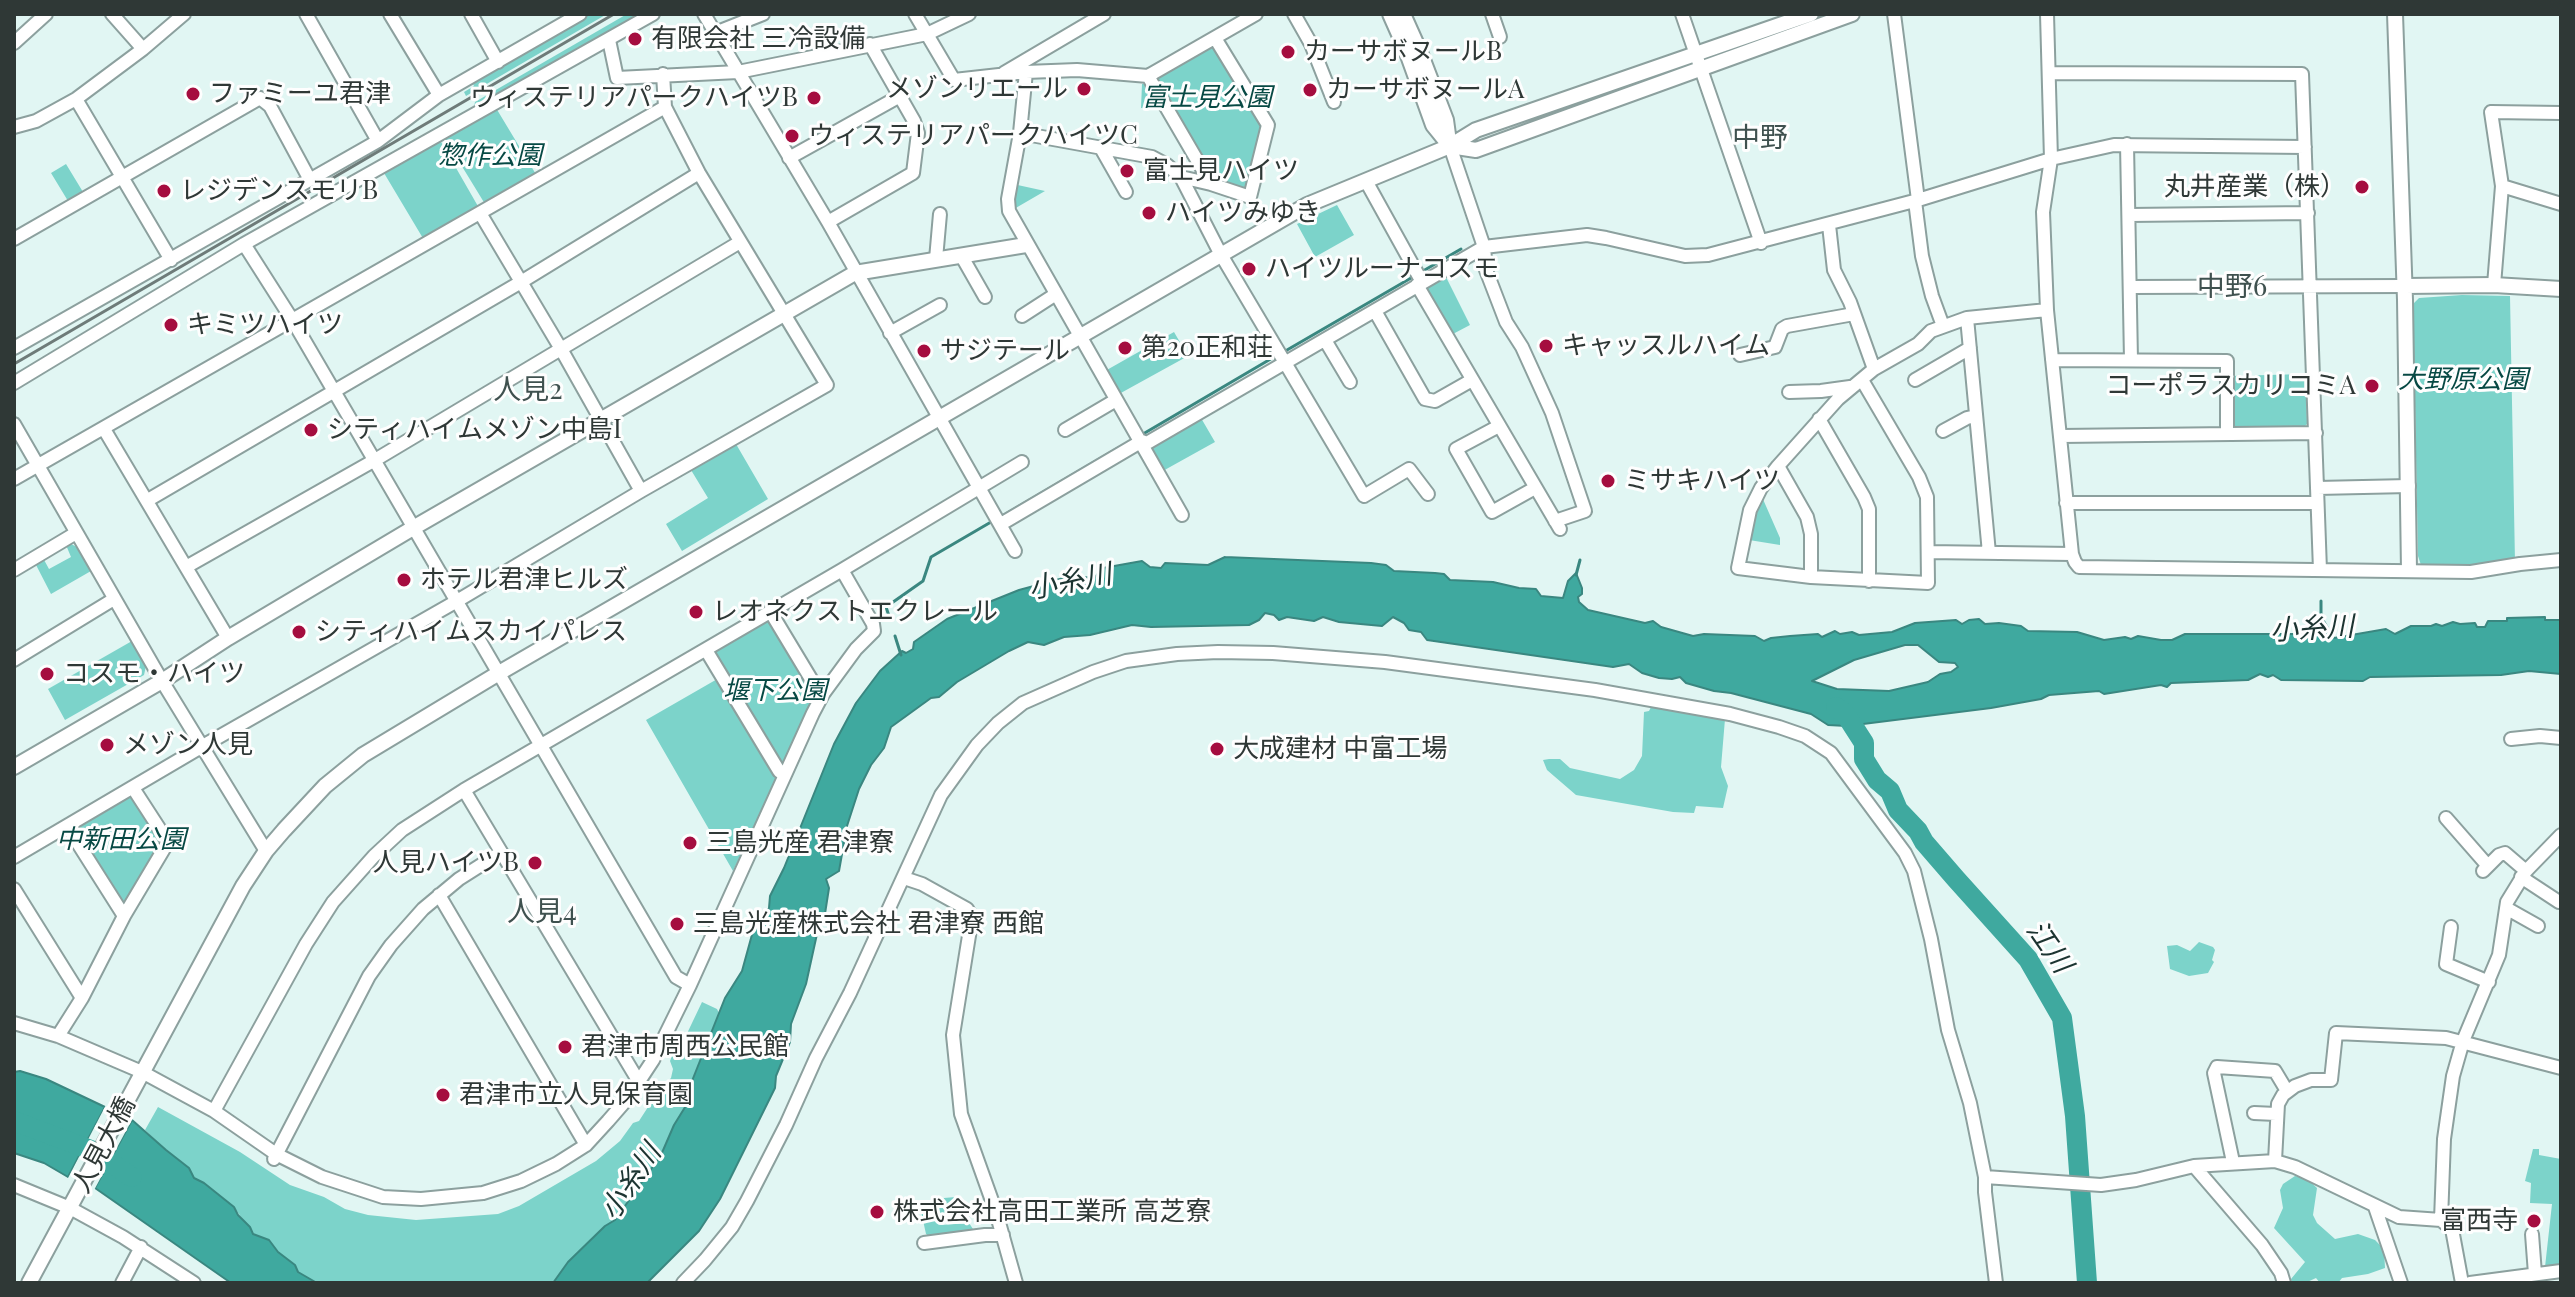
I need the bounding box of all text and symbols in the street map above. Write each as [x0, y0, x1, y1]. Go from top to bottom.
place label: 有限会社 三冷設備 [651, 23, 865, 55]
marker: 有限会社 三冷設備 [626, 30, 644, 48]
place label: カーサボヌールB [1304, 36, 1502, 68]
marker: カーサボヌールB [1279, 43, 1297, 61]
place label: メゾンリエール [886, 73, 1068, 105]
place label: カーサボヌールA [1326, 74, 1524, 106]
place label: ファミーユ君津 [209, 78, 391, 110]
marker: メゾンリエール [1075, 80, 1093, 98]
marker: カーサボヌールA [1301, 81, 1319, 99]
place label: ウィステリアパークハイツB [470, 82, 798, 114]
park label: 富士見公園 [1142, 82, 1272, 114]
marker: ファミーユ君津 [184, 85, 202, 103]
marker: ウィステリアパークハイツB [805, 89, 823, 107]
place label: ウィステリアパークハイツC [808, 120, 1138, 152]
district label: 中野 [1732, 121, 1788, 155]
marker: ウィステリアパークハイツC [783, 127, 801, 145]
park label: 惣作公園 [438, 140, 542, 172]
place label: 富士見ハイツ [1143, 155, 1299, 187]
marker: 富士見ハイツ [1118, 162, 1136, 180]
place label: 丸井産業（株） [2164, 171, 2346, 203]
place label: レジデンスモリB [180, 175, 378, 207]
marker: 丸井産業（株） [2353, 178, 2371, 196]
marker: レジデンスモリB [155, 182, 173, 200]
place label: ハイツみゆき [1165, 197, 1321, 229]
marker: ハイツみゆき [1140, 204, 1158, 222]
place label: ハイツルーナコスモ [1265, 253, 1499, 285]
marker: ハイツルーナコスモ [1240, 260, 1258, 278]
district label: 中野6 [2197, 270, 2267, 304]
place label: キミツハイツ [187, 309, 343, 341]
marker: キミツハイツ [162, 316, 180, 334]
place label: キャッスルハイム [1562, 330, 1770, 362]
place label: 第20正和荘 [1141, 332, 1273, 364]
place label: サジテール [940, 335, 1070, 367]
marker: キャッスルハイム [1537, 337, 1555, 355]
marker: 第20正和荘 [1116, 339, 1134, 357]
marker: サジテール [915, 342, 933, 360]
park label: 大野原公園 [2398, 364, 2528, 396]
place label: コーポラスカリコミA [2106, 370, 2356, 402]
district label: 人見2 [493, 373, 563, 407]
marker: コーポラスカリコミA [2363, 377, 2381, 395]
place label: シティハイムメゾン中島I [327, 414, 622, 446]
marker: シティハイムメゾン中島I [302, 421, 320, 439]
place label: ミサキハイツ [1624, 465, 1780, 497]
marker: ミサキハイツ [1599, 472, 1617, 490]
water label: 小糸川 [1026, 557, 1114, 607]
place label: ホテル君津ヒルズ [420, 564, 628, 596]
marker: ホテル君津ヒルズ [395, 571, 413, 589]
place label: レオネクストエクレール [712, 596, 998, 628]
marker: レオネクストエクレール [687, 603, 705, 621]
water label: 小糸川 [2269, 610, 2355, 648]
place label: シティハイムスカイパレス [315, 616, 627, 648]
marker: シティハイムスカイパレス [290, 623, 308, 641]
place label: コスモ・ハイツ [63, 658, 245, 690]
marker: コスモ・ハイツ [38, 665, 56, 683]
park label: 堰下公園 [723, 675, 827, 707]
place label: メゾン人見 [123, 729, 253, 761]
place label: 大成建材 中富工場 [1233, 733, 1447, 765]
marker: メゾン人見 [98, 736, 116, 754]
marker: 大成建材 中富工場 [1208, 740, 1226, 758]
park label: 中新田公園 [56, 824, 186, 856]
place label: 三島光産 君津寮 [706, 827, 894, 859]
marker: 三島光産 君津寮 [681, 834, 699, 852]
place label: 人見ハイツB [373, 847, 519, 879]
marker: 人見ハイツB [526, 854, 544, 872]
district label: 人見4 [507, 895, 577, 929]
place label: 三島光産株式会社 君津寮 西館 [693, 908, 1044, 940]
water label: 江川 [2019, 914, 2079, 980]
marker: 三島光産株式会社 君津寮 西館 [668, 915, 686, 933]
place label: 君津市周西公民館 [581, 1031, 789, 1063]
marker: 君津市周西公民館 [556, 1038, 574, 1056]
place label: 君津市立人見保育園 [459, 1079, 693, 1111]
marker: 君津市立人見保育園 [434, 1086, 452, 1104]
street label: 人見大橋 [66, 1092, 142, 1198]
water label: 小糸川 [594, 1138, 668, 1226]
place label: 株式会社高田工業所 高芝寮 [893, 1196, 1211, 1228]
marker: 株式会社高田工業所 高芝寮 [868, 1203, 886, 1221]
place label: 富西寺 [2440, 1205, 2518, 1237]
marker: 富西寺 [2525, 1212, 2543, 1230]

